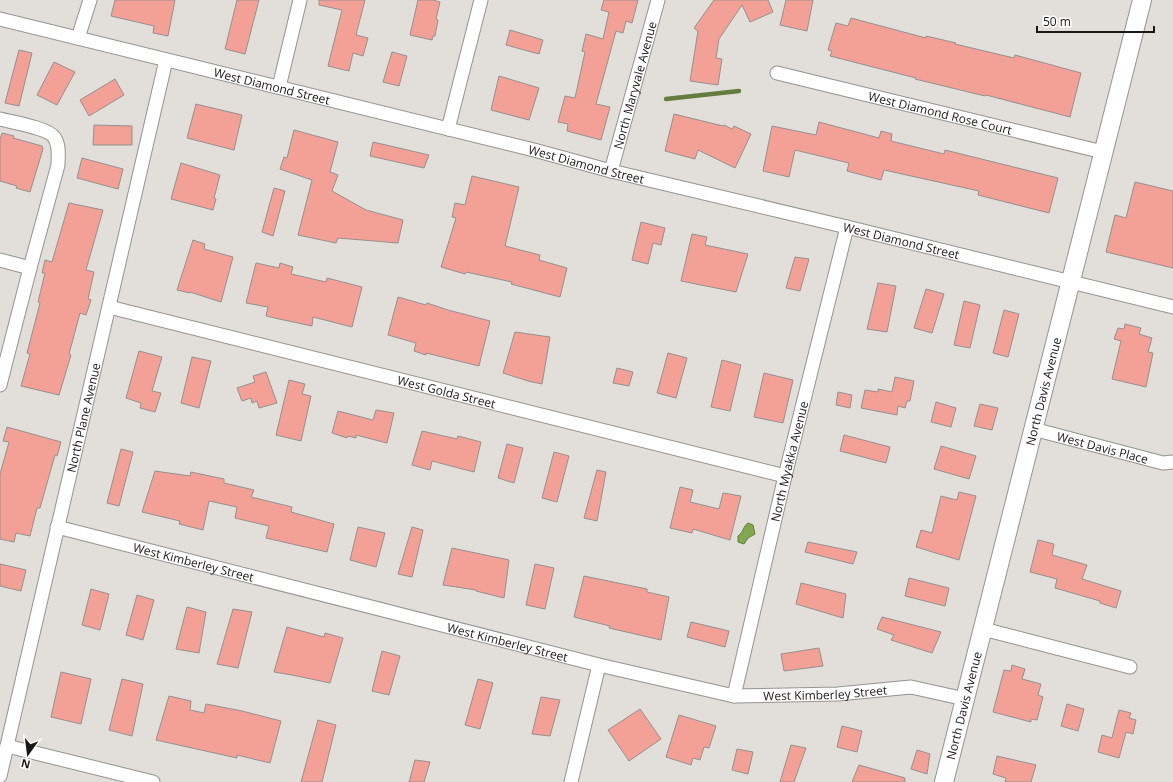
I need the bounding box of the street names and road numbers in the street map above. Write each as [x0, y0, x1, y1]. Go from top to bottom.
street label: North Maryvale Avenue [609, 19, 660, 151]
street label: West Diamond Street [212, 63, 332, 108]
street label: West Diamond Rose Court [867, 87, 1014, 138]
street label: West Diamond Street [527, 140, 646, 187]
street label: West Diamond Street [841, 218, 961, 263]
street label: North Davis Avenue [1021, 335, 1065, 447]
street label: North Plane Avenue [62, 361, 104, 474]
street label: West Golda Street [396, 371, 497, 412]
street label: North Myakka Avenue [766, 399, 812, 523]
street label: West Davis Place [1055, 427, 1150, 467]
street label: West Kimberley Street [131, 538, 256, 585]
street label: West Kimberley Street [445, 618, 570, 665]
street label: North Davis Avenue [942, 649, 985, 761]
street label: West Kimberley Street [763, 681, 888, 704]

